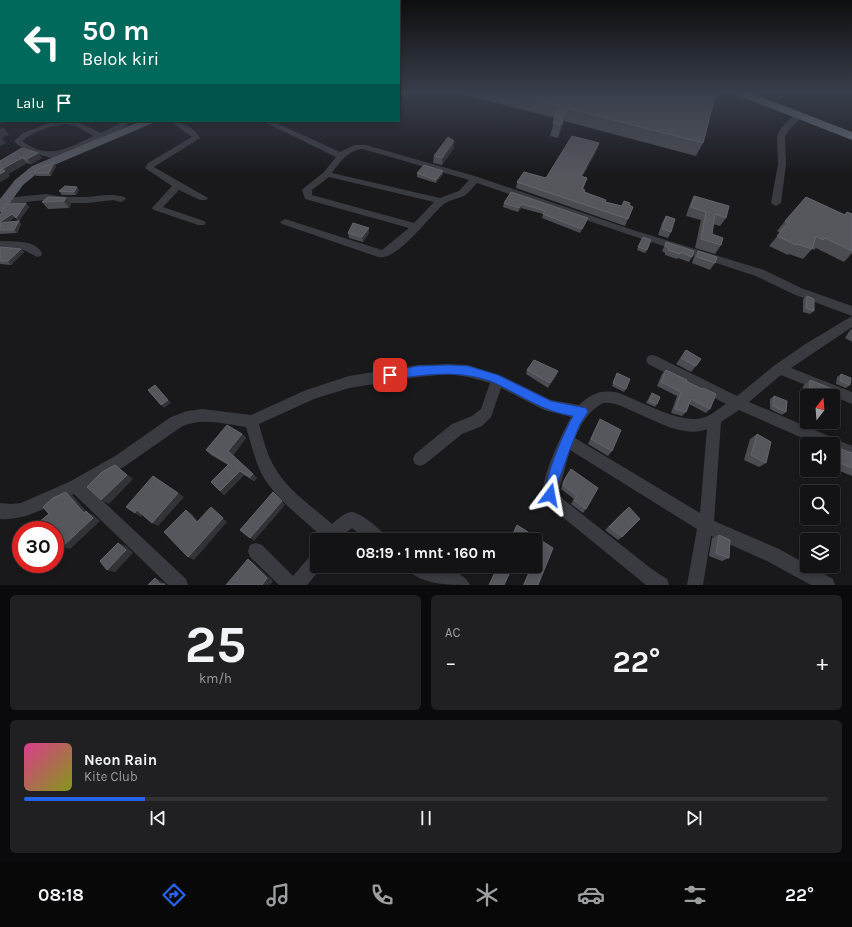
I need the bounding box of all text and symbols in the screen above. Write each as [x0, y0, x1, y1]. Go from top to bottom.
text: 50 m [82, 14, 150, 47]
icon: left [16, 16, 68, 68]
text: Belok kiri [82, 48, 159, 70]
icon: arrive [53, 92, 75, 114]
text: Lalu [16, 94, 45, 112]
pin [373, 358, 407, 392]
icon: arrive [379, 364, 401, 386]
north arrow [800, 389, 840, 429]
map controls [800, 389, 840, 573]
button: sound [800, 437, 840, 477]
position arrow [529, 474, 571, 516]
button: search [800, 485, 840, 525]
speed limit sign: 30 [12, 521, 64, 573]
button: layers [800, 533, 840, 573]
text: 08:19 · 1 mnt · 160 m [356, 544, 496, 562]
text: 25 [185, 614, 246, 675]
text: AC [445, 625, 460, 640]
text: 22° [613, 644, 660, 680]
text: − [445, 650, 457, 676]
text: + [816, 650, 828, 676]
text: km/h [199, 671, 232, 686]
text: Neon Rain [84, 751, 157, 769]
text: Kite Club [84, 769, 138, 784]
icon: previous [147, 807, 169, 829]
icon: pause [415, 807, 437, 829]
icon: next [683, 807, 705, 829]
icon: directions [160, 881, 188, 909]
icon: music [264, 881, 292, 909]
icon: phone [368, 881, 396, 909]
icon: climate [473, 881, 501, 909]
icon: car [577, 881, 605, 909]
icon: filters [681, 881, 709, 909]
text: 08:18 [38, 884, 84, 906]
text: 22° [785, 884, 814, 906]

